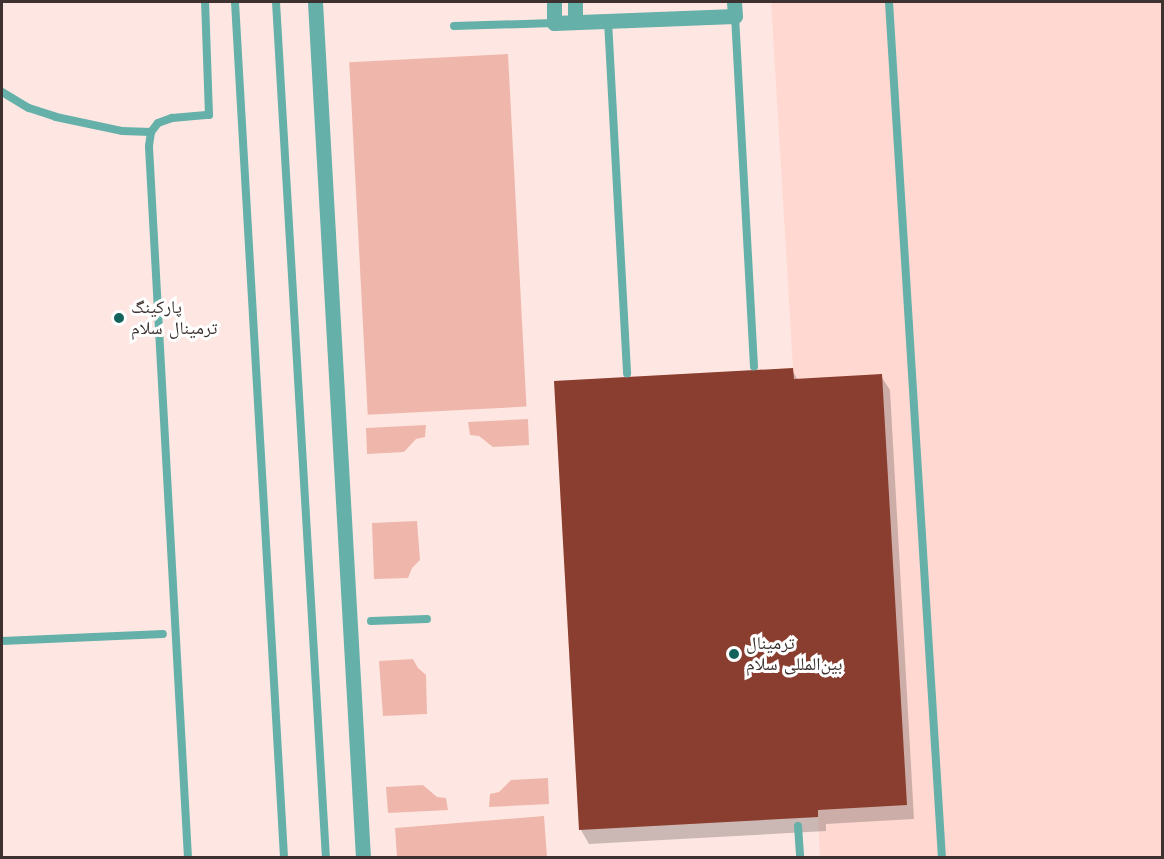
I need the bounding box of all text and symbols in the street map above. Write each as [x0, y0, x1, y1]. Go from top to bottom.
place label: پارکینگ ترمینال سلام [131, 297, 217, 340]
marker: پارکینگ ترمینال سلام [112, 311, 126, 325]
place label: ترمینال بین‌المللی سلام [746, 633, 842, 676]
marker: ترمینال بین‌المللی سلام [727, 647, 741, 661]

